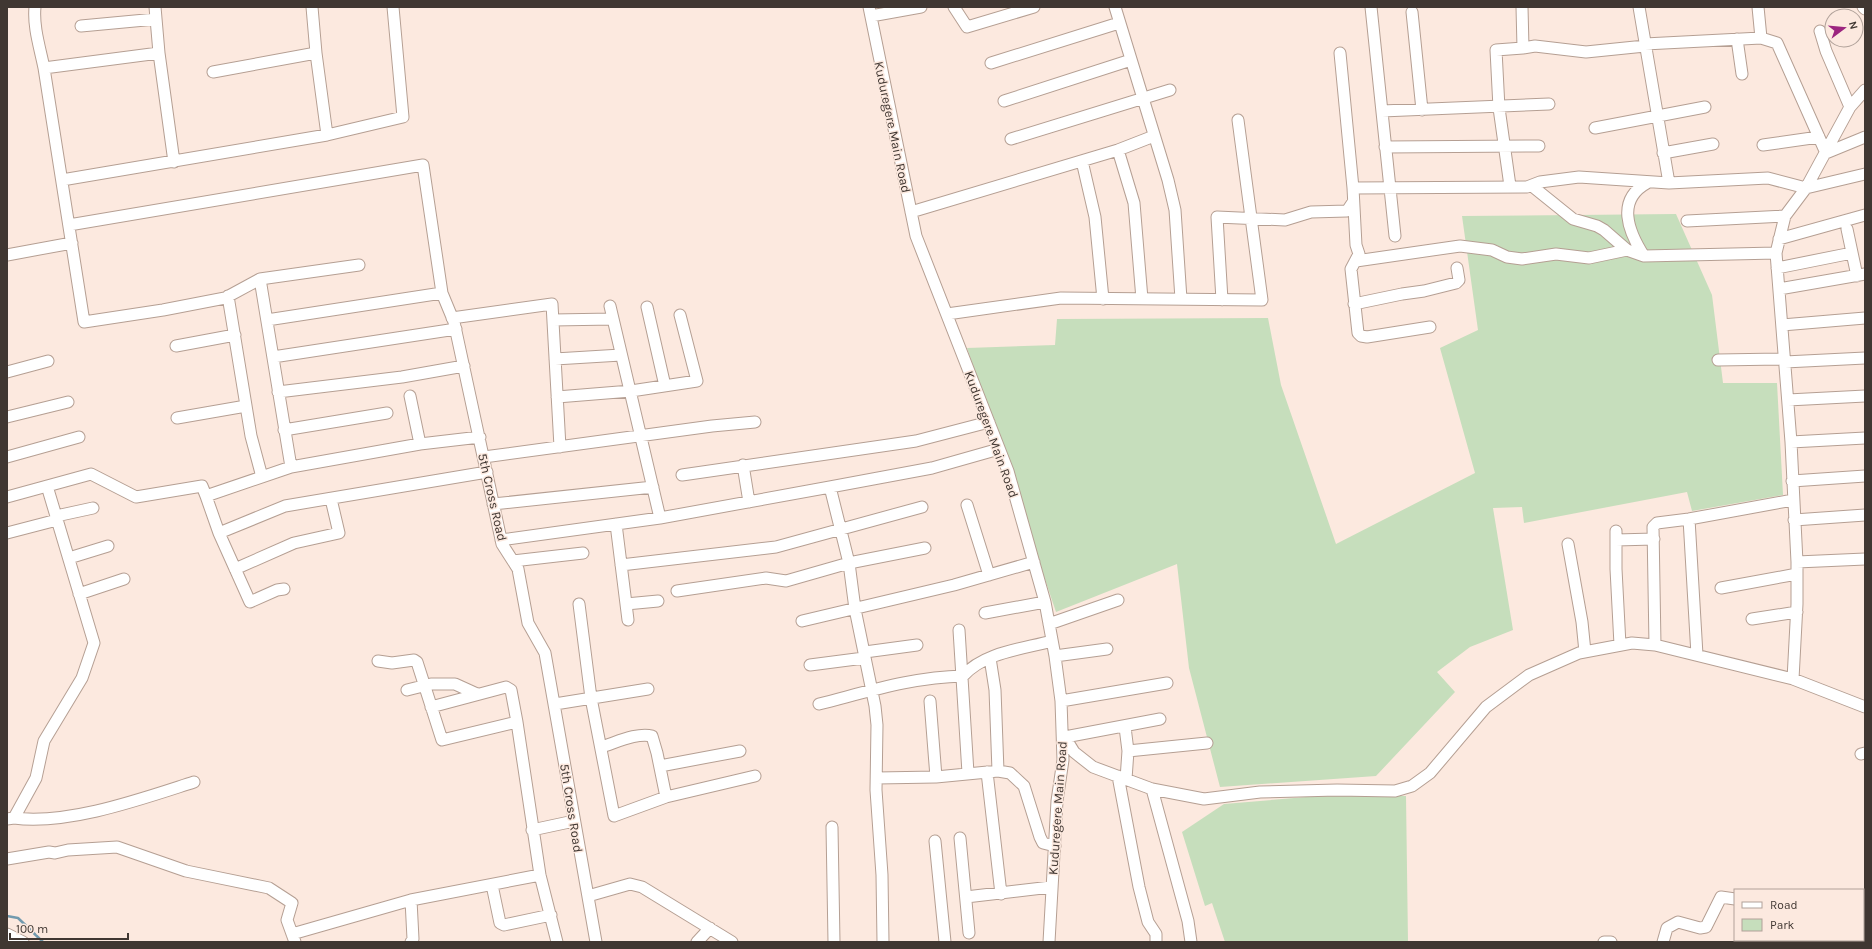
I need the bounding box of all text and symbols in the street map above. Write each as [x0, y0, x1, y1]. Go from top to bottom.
north arrow [1824, 8, 1864, 48]
text: N [1846, 20, 1860, 31]
street label: Kuduregere Main Road [871, 60, 914, 194]
street label: Kuduregere Main Road [962, 369, 1022, 500]
street label: 5th Cross Road [475, 452, 510, 542]
street label: Kuduregere Main Road [1045, 741, 1070, 875]
street label: 5th Cross Road [557, 763, 586, 854]
legend [1734, 889, 1864, 941]
text: Road [1770, 898, 1798, 912]
scale bar [10, 915, 128, 941]
text: Park [1770, 918, 1795, 932]
text: 100 m [16, 922, 48, 936]

